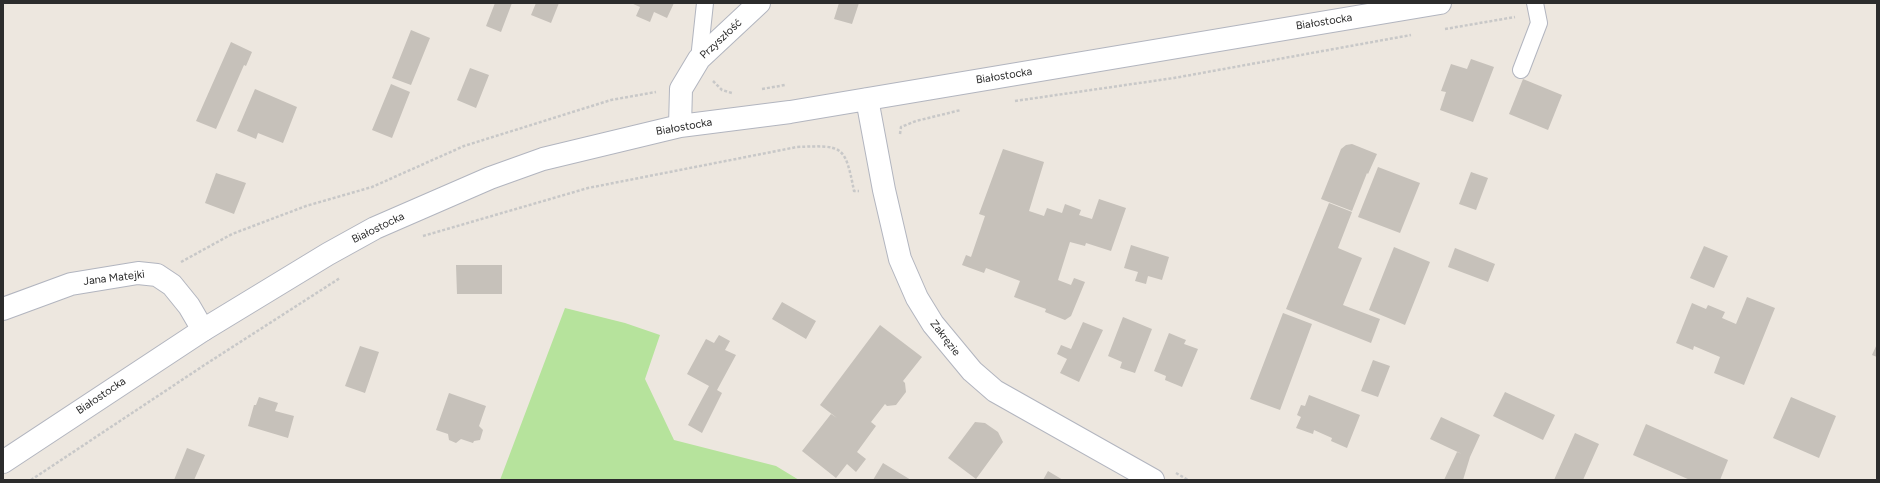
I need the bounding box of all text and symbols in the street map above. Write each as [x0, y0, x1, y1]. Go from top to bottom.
street label: Białostocka [1295, 11, 1353, 33]
street label: Przyszłość [697, 16, 745, 62]
street label: Białostocka [975, 65, 1033, 87]
street label: Białostocka [655, 116, 713, 138]
street label: Białostocka [350, 210, 406, 246]
street label: Jana Matejki [83, 268, 145, 288]
street label: Zakręzie [927, 318, 963, 358]
street label: Białostocka [74, 375, 128, 417]

